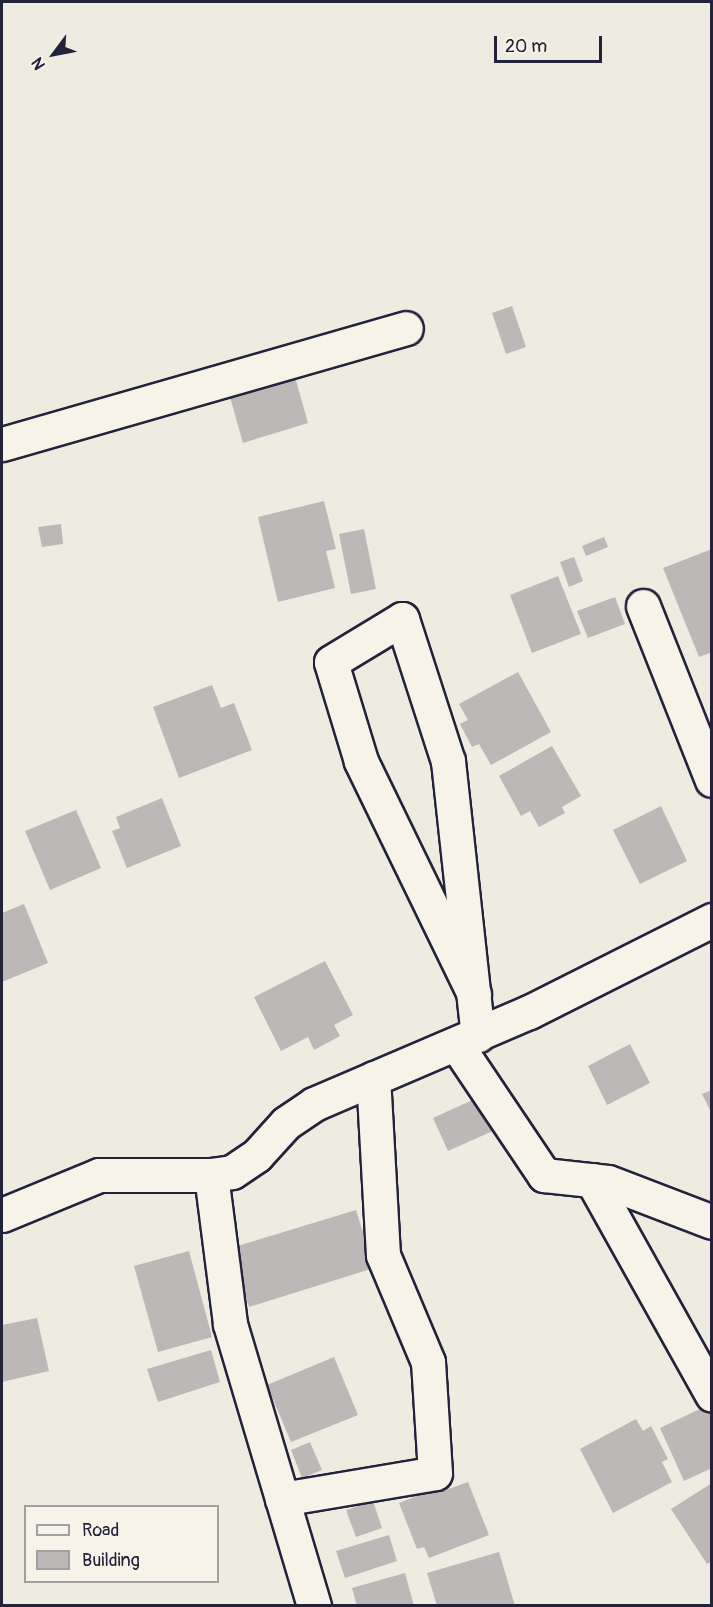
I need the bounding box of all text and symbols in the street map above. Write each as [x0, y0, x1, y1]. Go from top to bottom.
north arrow [24, 24, 84, 84]
scale bar [497, 24, 605, 62]
text: 20 m [505, 35, 547, 58]
text: N [27, 54, 50, 73]
legend [24, 1505, 219, 1583]
text: Road [82, 1519, 119, 1542]
text: Building [82, 1549, 140, 1572]

